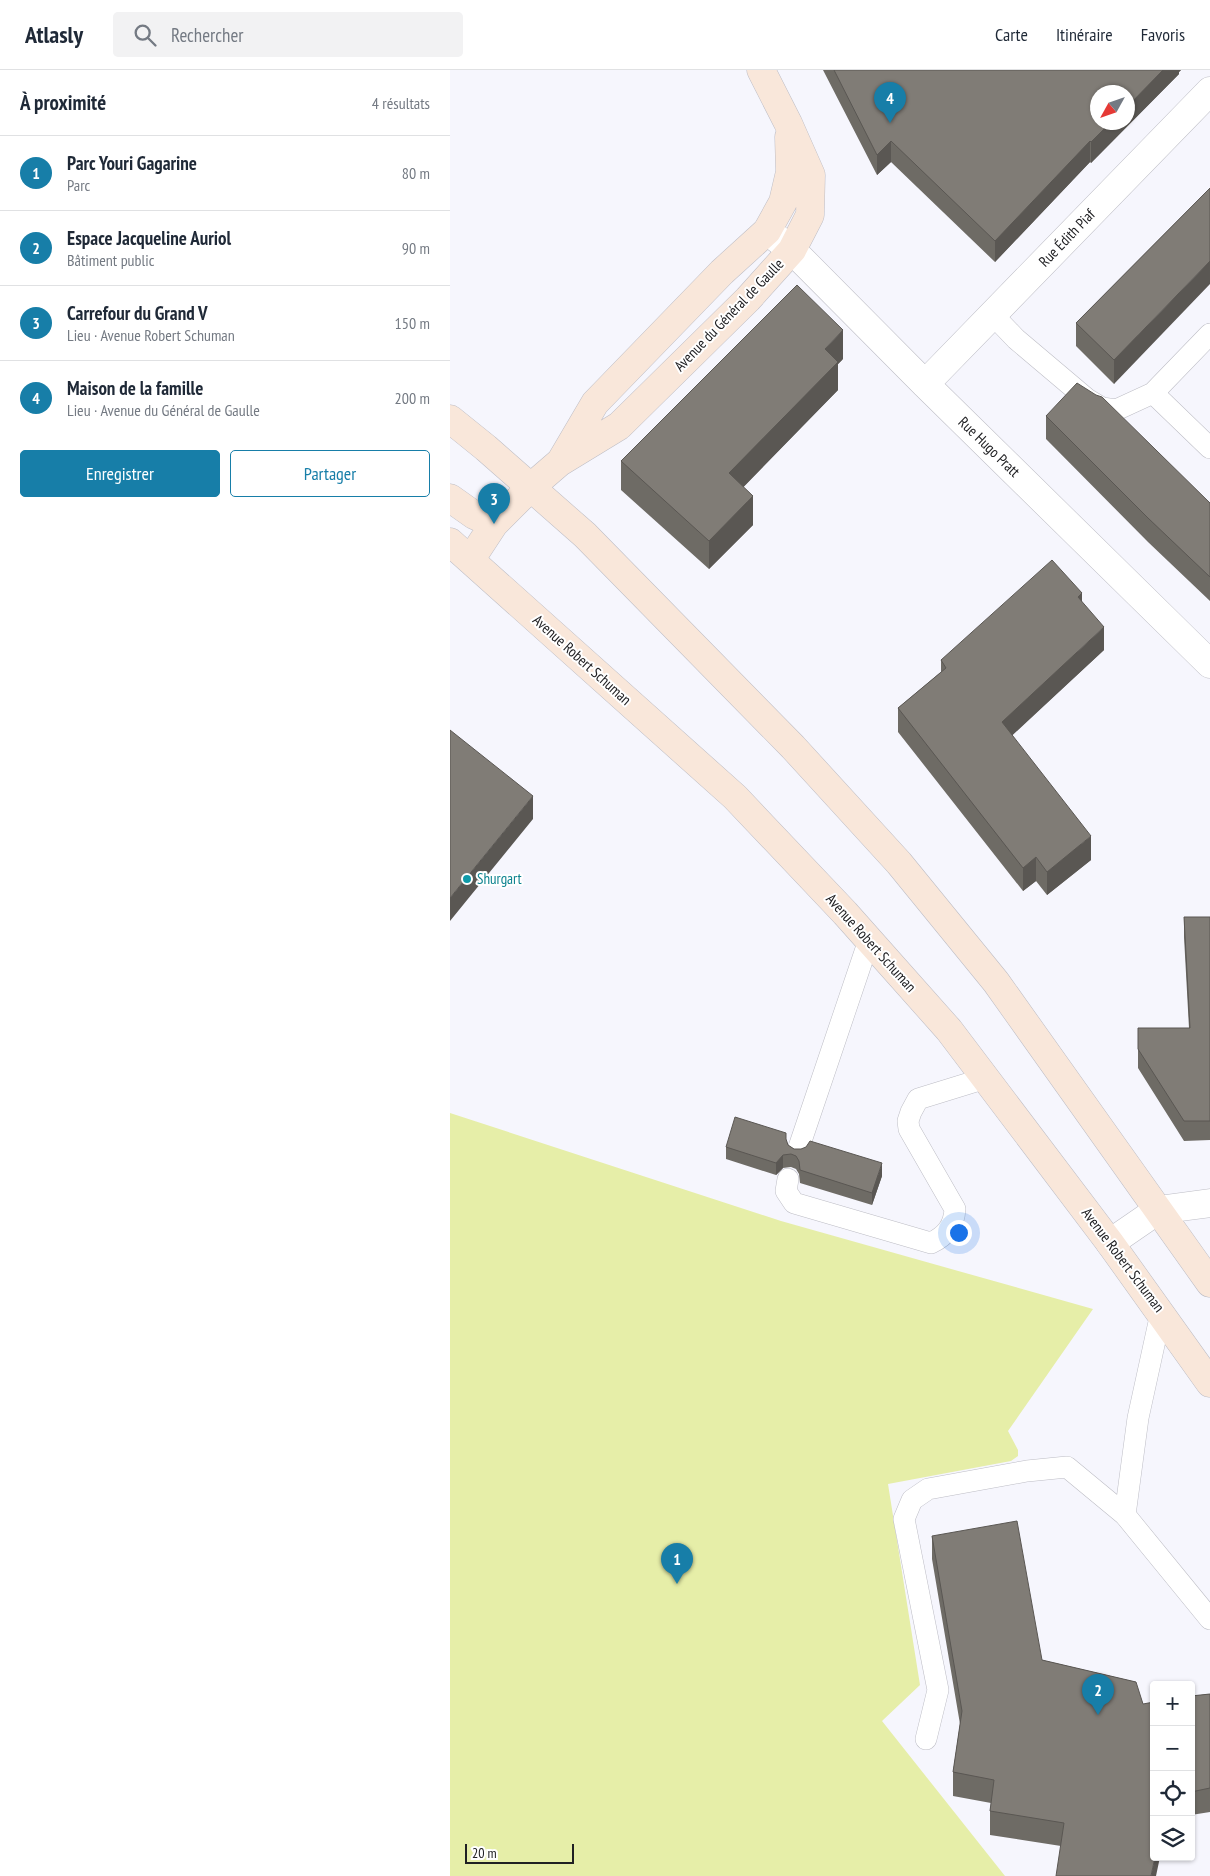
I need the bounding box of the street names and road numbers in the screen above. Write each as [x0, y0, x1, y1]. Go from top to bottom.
street label: Rue Édith Piaf [1034, 204, 1100, 271]
street label: Avenue du Général de Gaulle [670, 254, 787, 375]
street label: Rue Hugo Pratt [955, 413, 1024, 481]
street label: Avenue Robert Schuman [529, 610, 635, 709]
street label: Avenue Robert Schuman [822, 890, 921, 996]
street label: Avenue Robert Schuman [1078, 1204, 1169, 1316]

